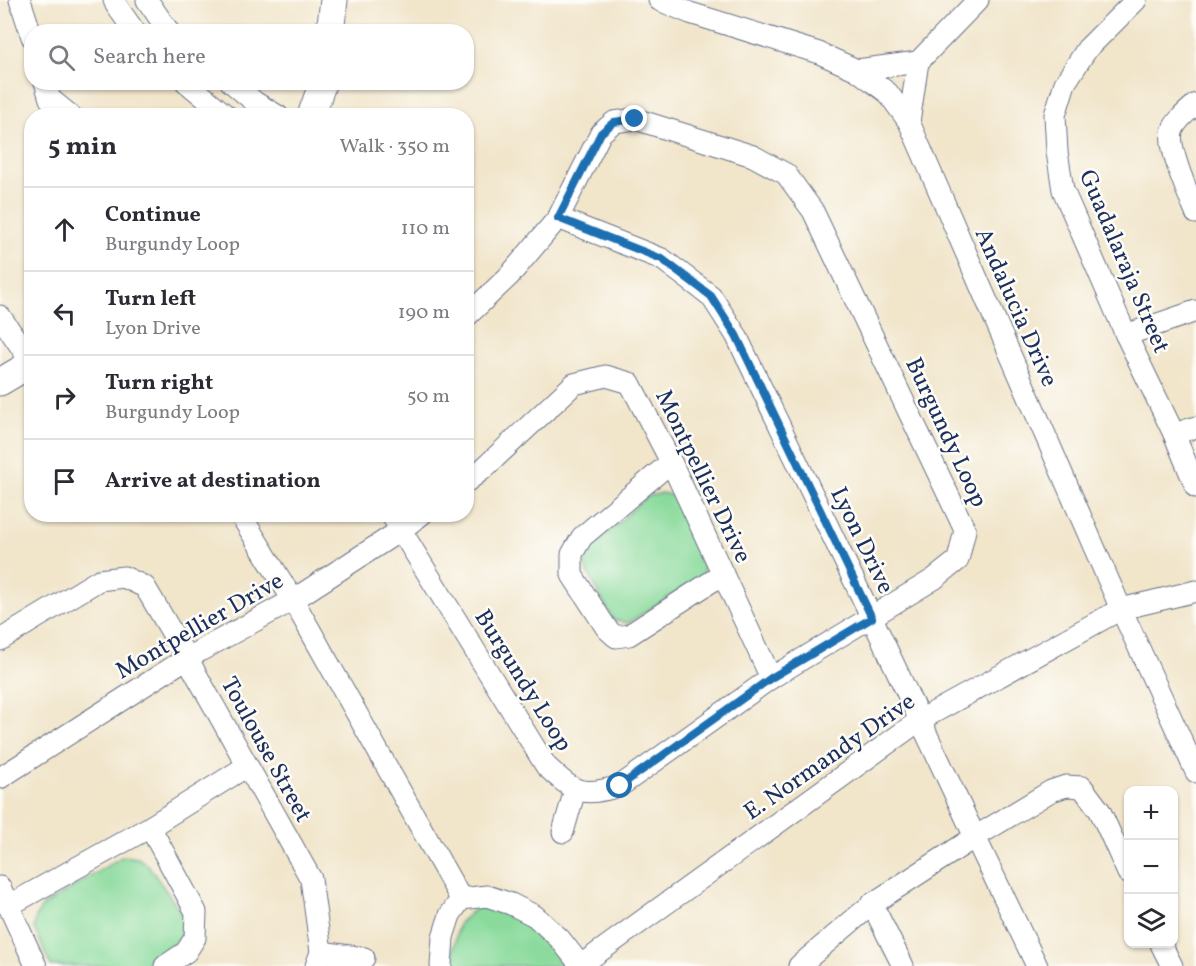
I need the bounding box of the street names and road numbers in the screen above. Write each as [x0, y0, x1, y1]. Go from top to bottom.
street label: Guadalaraja Street [1069, 165, 1177, 359]
street label: Andalucia Drive [965, 223, 1065, 393]
street label: Burgundy Loop [896, 352, 995, 513]
street label: Montpellier Drive [646, 385, 759, 569]
street label: Lyon Drive [821, 482, 902, 600]
street label: Montpellier Drive [110, 565, 290, 689]
street label: Burgundy Loop [465, 603, 580, 759]
street label: Toulouse Street [211, 671, 319, 829]
street label: E. Normandy Drive [738, 686, 923, 830]

